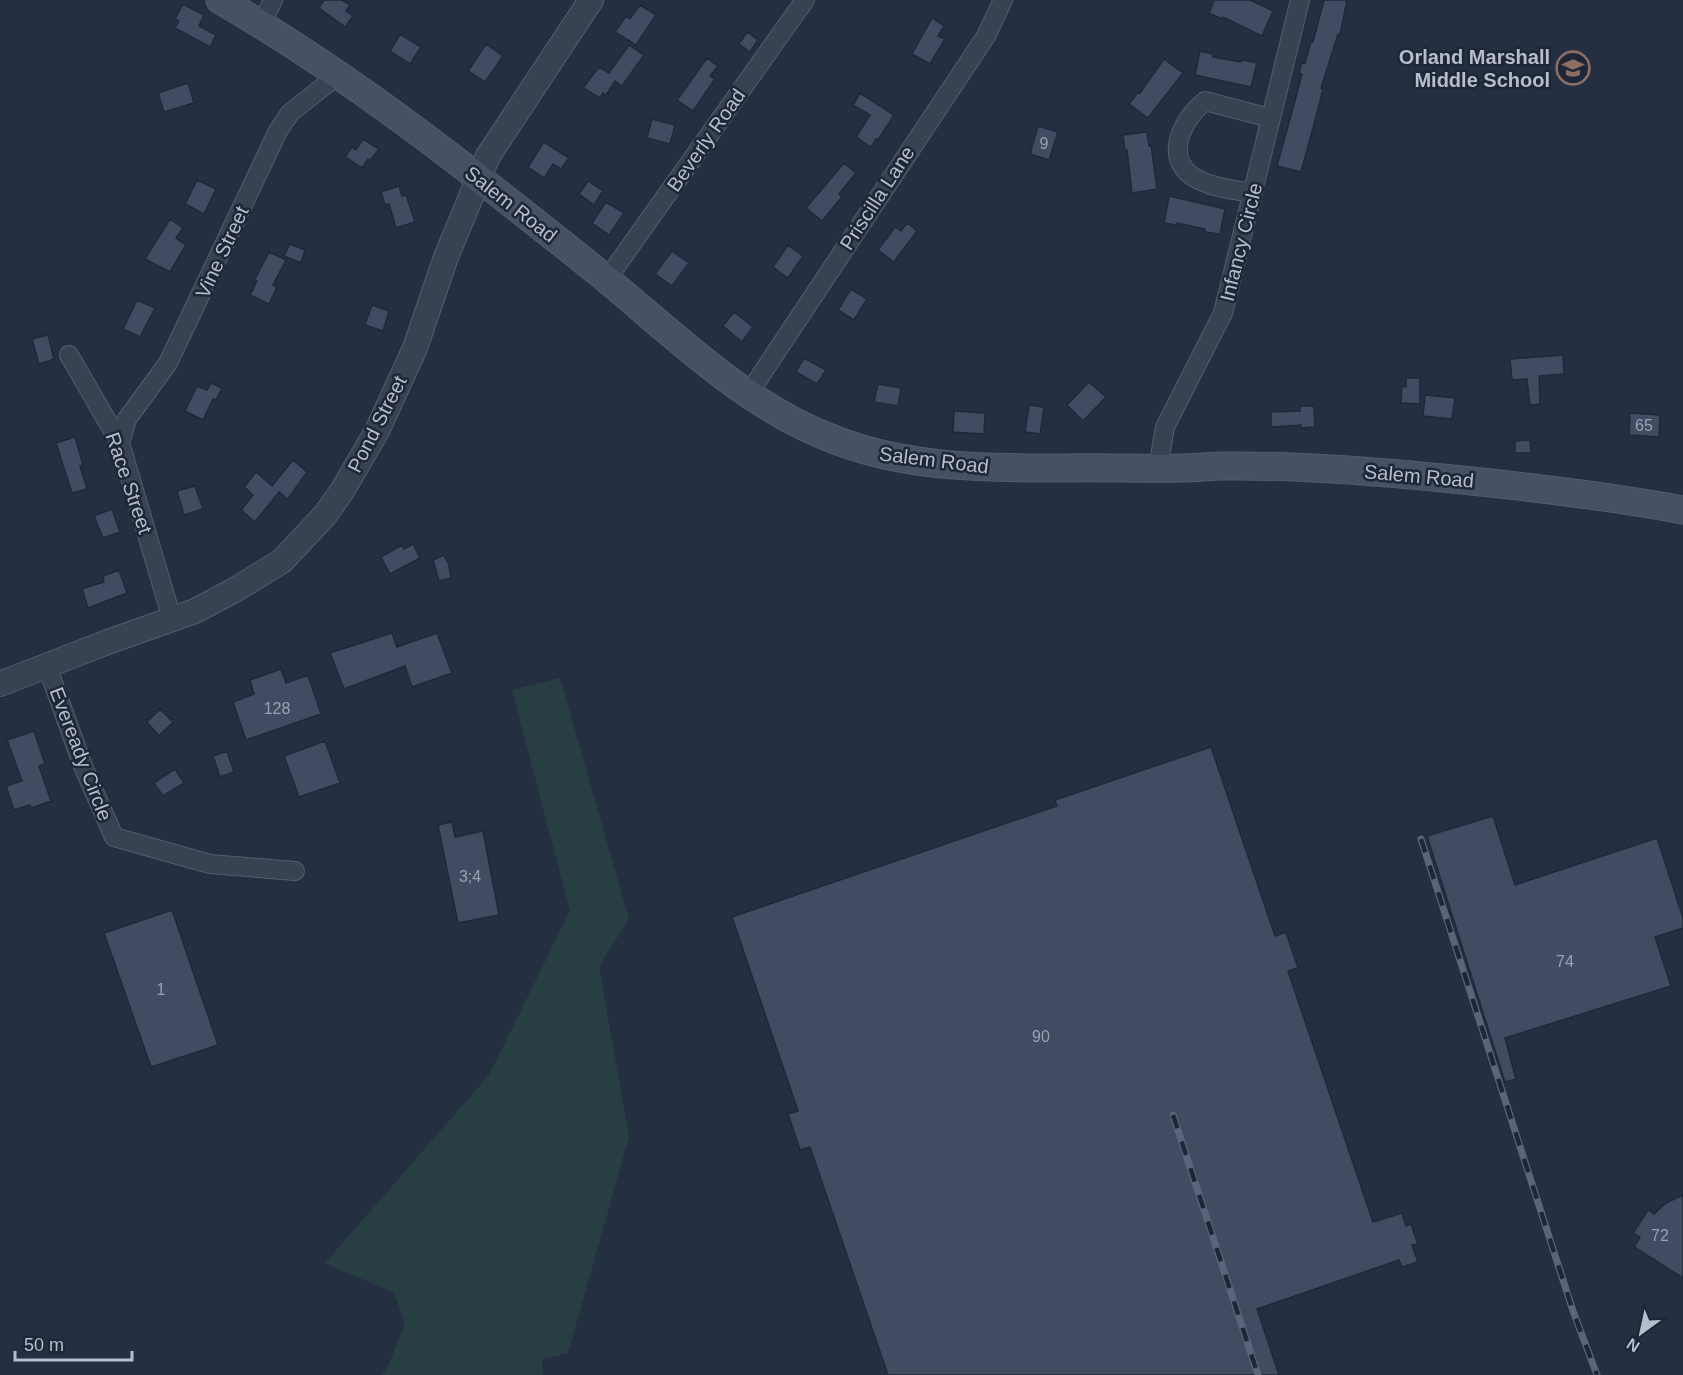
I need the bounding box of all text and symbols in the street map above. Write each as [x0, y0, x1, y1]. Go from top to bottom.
place label: Orland Marshall Middle School [1399, 46, 1550, 91]
school or university icon: Orland Marshall Middle School [1555, 50, 1591, 86]
street label: Beverly Road [663, 85, 749, 195]
house number: 9 [1040, 135, 1049, 152]
street label: Priscilla Lane [835, 142, 919, 254]
street label: Salem Road [461, 161, 561, 247]
street label: Infancy Circle [1216, 181, 1266, 303]
street label: Vine Street [191, 202, 253, 301]
street label: Pond Street [343, 372, 411, 476]
house number: 65 [1635, 417, 1653, 434]
street label: Race Street [101, 429, 157, 537]
street label: Salem Road [878, 442, 990, 478]
street label: Salem Road [1363, 460, 1475, 492]
street label: Eveready Circle [45, 684, 117, 824]
house number: 128 [264, 700, 290, 717]
house number: 3;4 [459, 868, 481, 885]
house number: 74 [1556, 953, 1574, 970]
house number: 1 [157, 981, 166, 998]
house number: 90 [1032, 1028, 1050, 1045]
house number: 72 [1651, 1227, 1669, 1244]
north arrow [1611, 1303, 1671, 1363]
scale bar [15, 1324, 132, 1362]
text: 50 m [24, 1335, 64, 1355]
text: N [1624, 1335, 1643, 1355]

